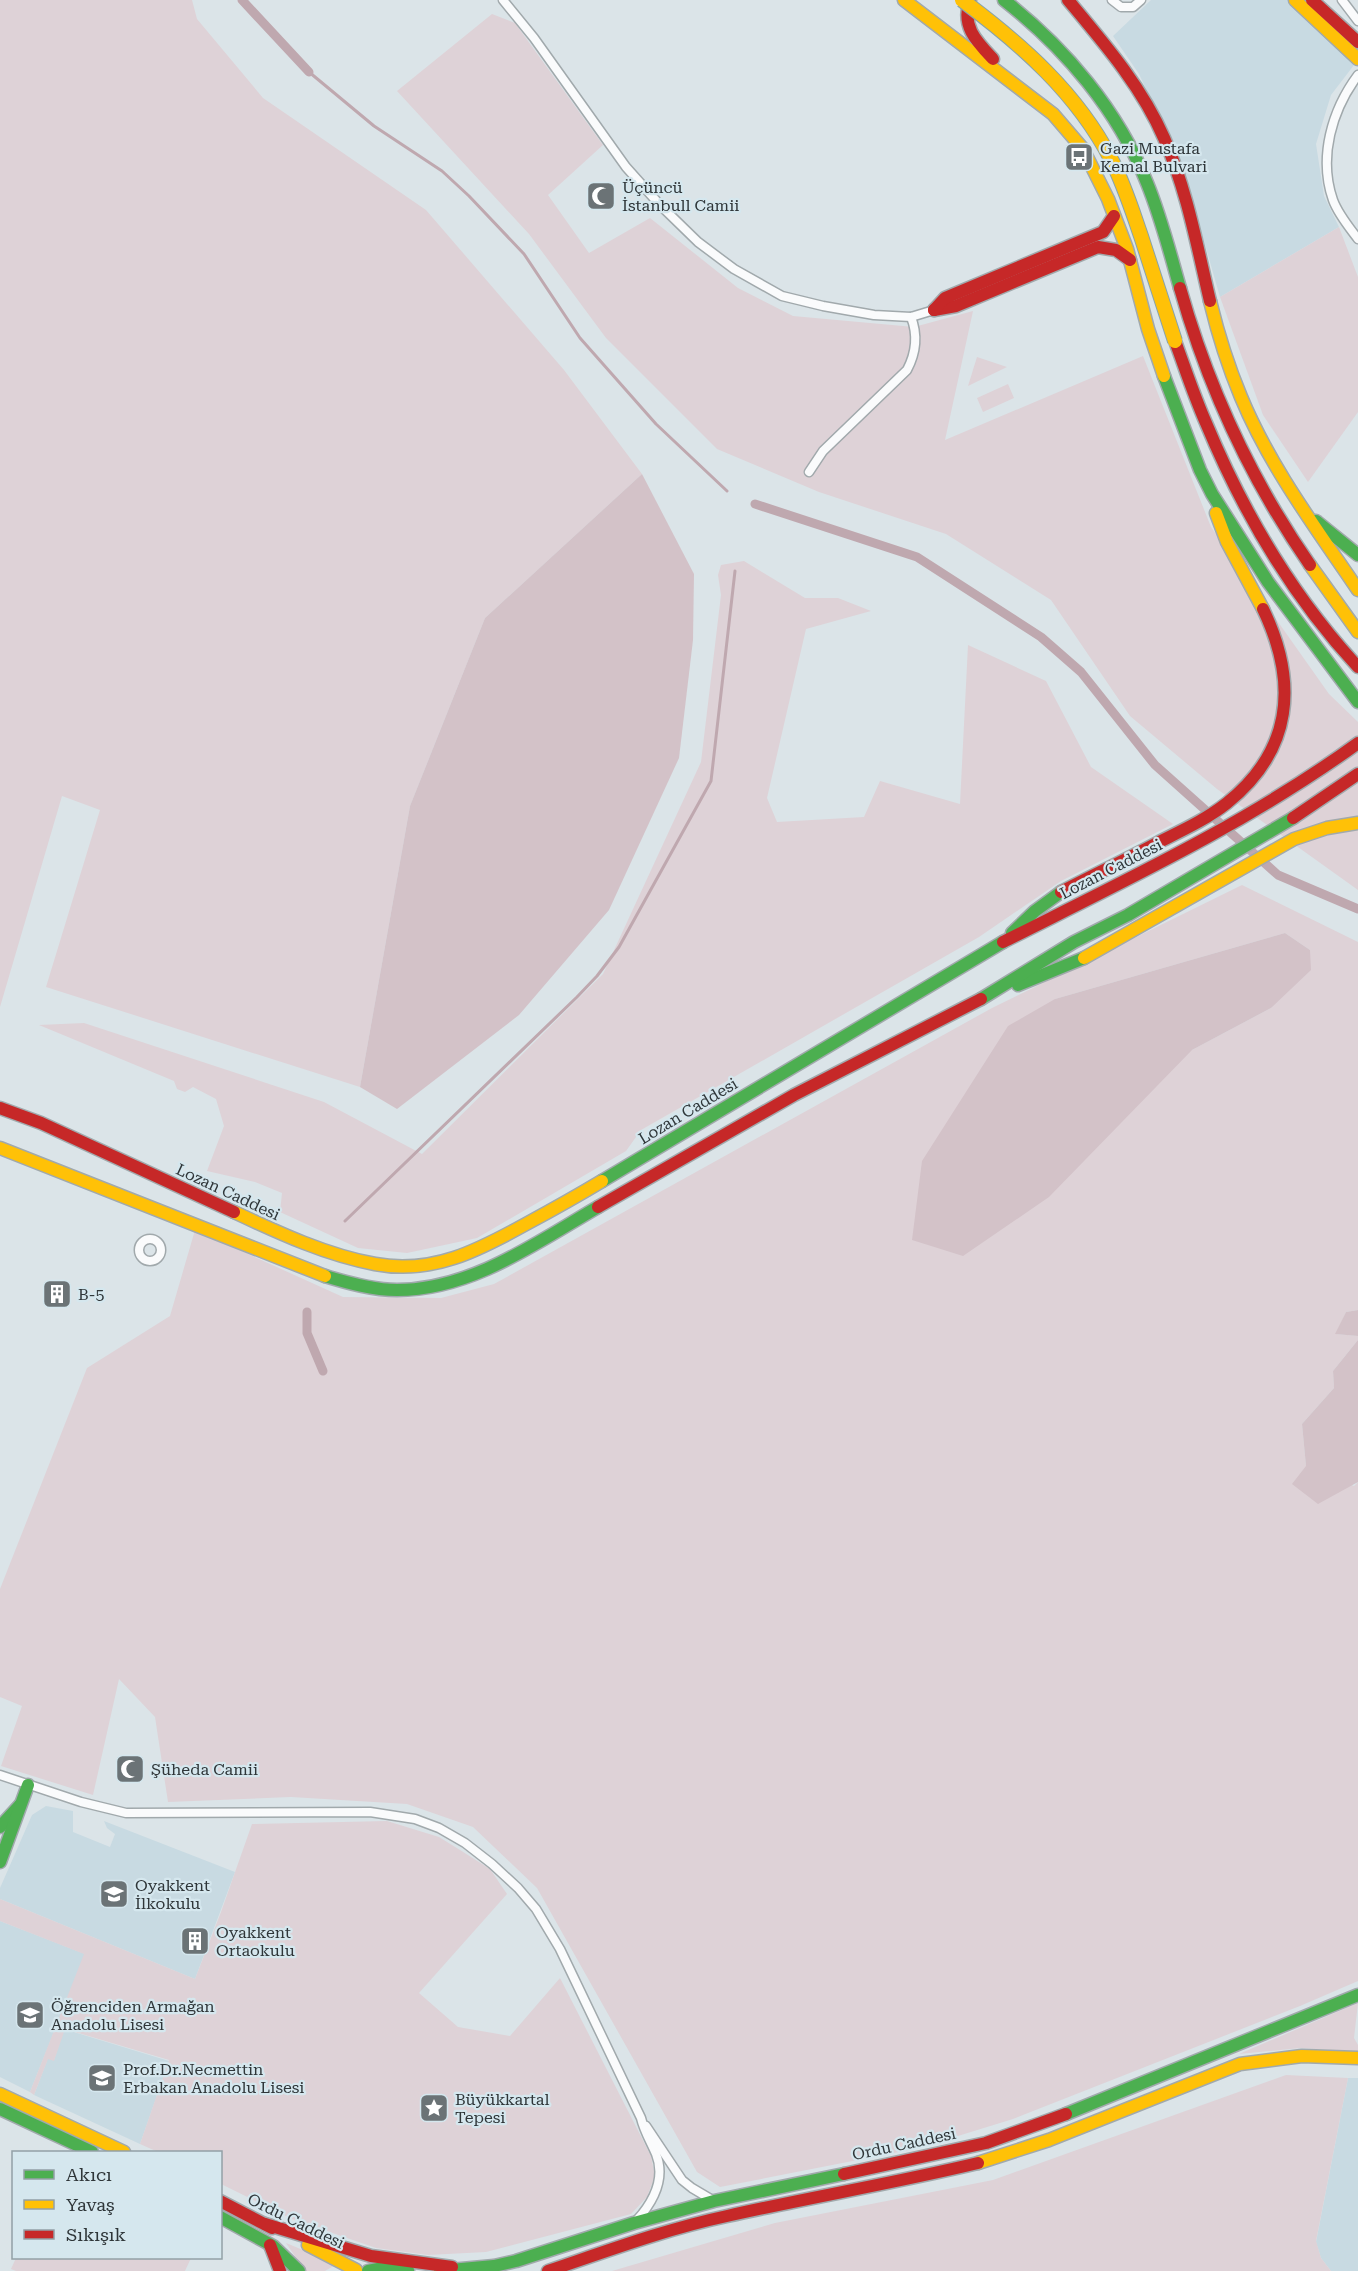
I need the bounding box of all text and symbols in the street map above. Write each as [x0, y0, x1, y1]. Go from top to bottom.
place label: Gazi Mustafa Kemal Bulvari [1100, 139, 1207, 176]
bus stop icon: Gazi Mustafa Kemal Bulvari [1063, 141, 1095, 173]
place label: Üçüncü İstanbull Camii [622, 178, 739, 215]
mosque icon: Üçüncü İstanbull Camii [585, 180, 617, 212]
street label: Lozan Caddesi [1057, 835, 1165, 903]
street label: Lozan Caddesi [635, 1074, 741, 1148]
street label: Lozan Caddesi [173, 1160, 283, 1224]
building icon: B-5 [41, 1278, 73, 1310]
place label: B-5 [78, 1285, 105, 1304]
mosque icon: Şüheda Camii [114, 1753, 146, 1785]
place label: Şüheda Camii [151, 1760, 258, 1779]
place label: Oyakkent İlkokulu [135, 1876, 210, 1913]
school or university icon: Oyakkent İlkokulu [98, 1878, 130, 1910]
place label: Oyakkent Ortaokulu [216, 1923, 295, 1960]
building icon: Oyakkent Ortaokulu [179, 1925, 211, 1957]
place label: Öğrenciden Armağan Anadolu Lisesi [51, 1997, 215, 2034]
school or university icon: Öğrenciden Armağan Anadolu Lisesi [14, 1999, 46, 2031]
place label: Prof.Dr.Necmettin Erbakan Anadolu Lisesi [123, 2060, 304, 2097]
school or university icon: Prof.Dr.Necmettin Erbakan Anadolu Lisesi [86, 2062, 118, 2094]
place label: Büyükkartal Tepesi [455, 2090, 550, 2127]
place icon: Büyükkartal Tepesi [418, 2092, 450, 2124]
street label: Ordu Caddesi [850, 2124, 958, 2164]
legend [12, 2151, 222, 2259]
text: Akıcı [66, 2164, 112, 2185]
street label: Ordu Caddesi [244, 2189, 348, 2253]
text: Yavaş [66, 2194, 115, 2215]
text: Sıkışık [66, 2224, 126, 2245]

